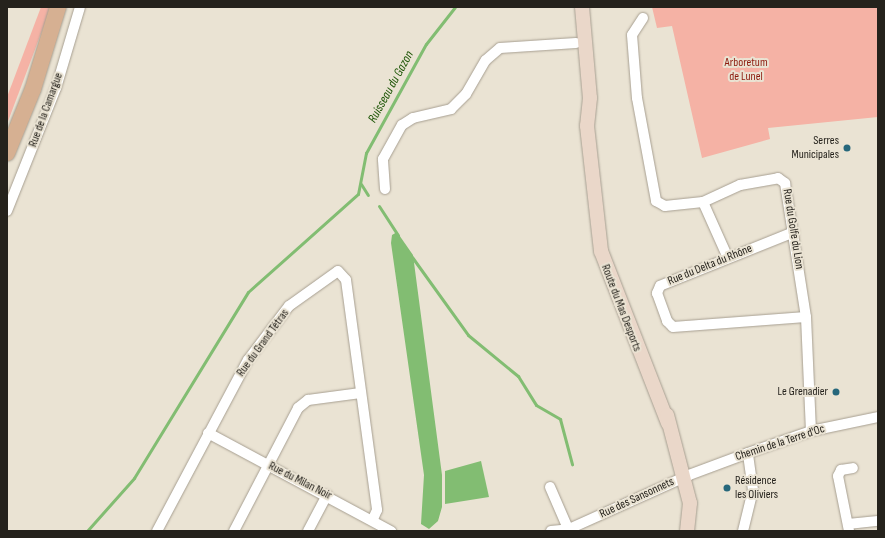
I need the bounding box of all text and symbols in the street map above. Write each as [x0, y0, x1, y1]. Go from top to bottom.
water label: Ruisseau du Gazon [365, 48, 417, 126]
park label: Arboretum de Lunel [724, 56, 768, 84]
street label: Rue de la Camargue [26, 71, 66, 149]
place label: Serres Municipales [792, 134, 839, 162]
marker: Serres Municipales [842, 143, 852, 153]
street label: Rue du Golfe du Lion [780, 188, 806, 270]
street label: Rue du Delta du Rhône [666, 241, 754, 289]
street label: Route du Mas Desports [598, 262, 644, 354]
street label: Rue du Grand Tétras [234, 306, 292, 380]
place label: Le Grenadier [778, 385, 828, 399]
marker: Le Grenadier [831, 387, 841, 397]
street label: Chemin de la Terre d'Oc [733, 422, 827, 464]
street label: Rue du Milan Noir [266, 459, 334, 503]
street label: Rue des Sansonnets [597, 474, 677, 522]
place label: Résidence les Oliviers [735, 474, 778, 502]
marker: Résidence les Oliviers [722, 483, 732, 493]

